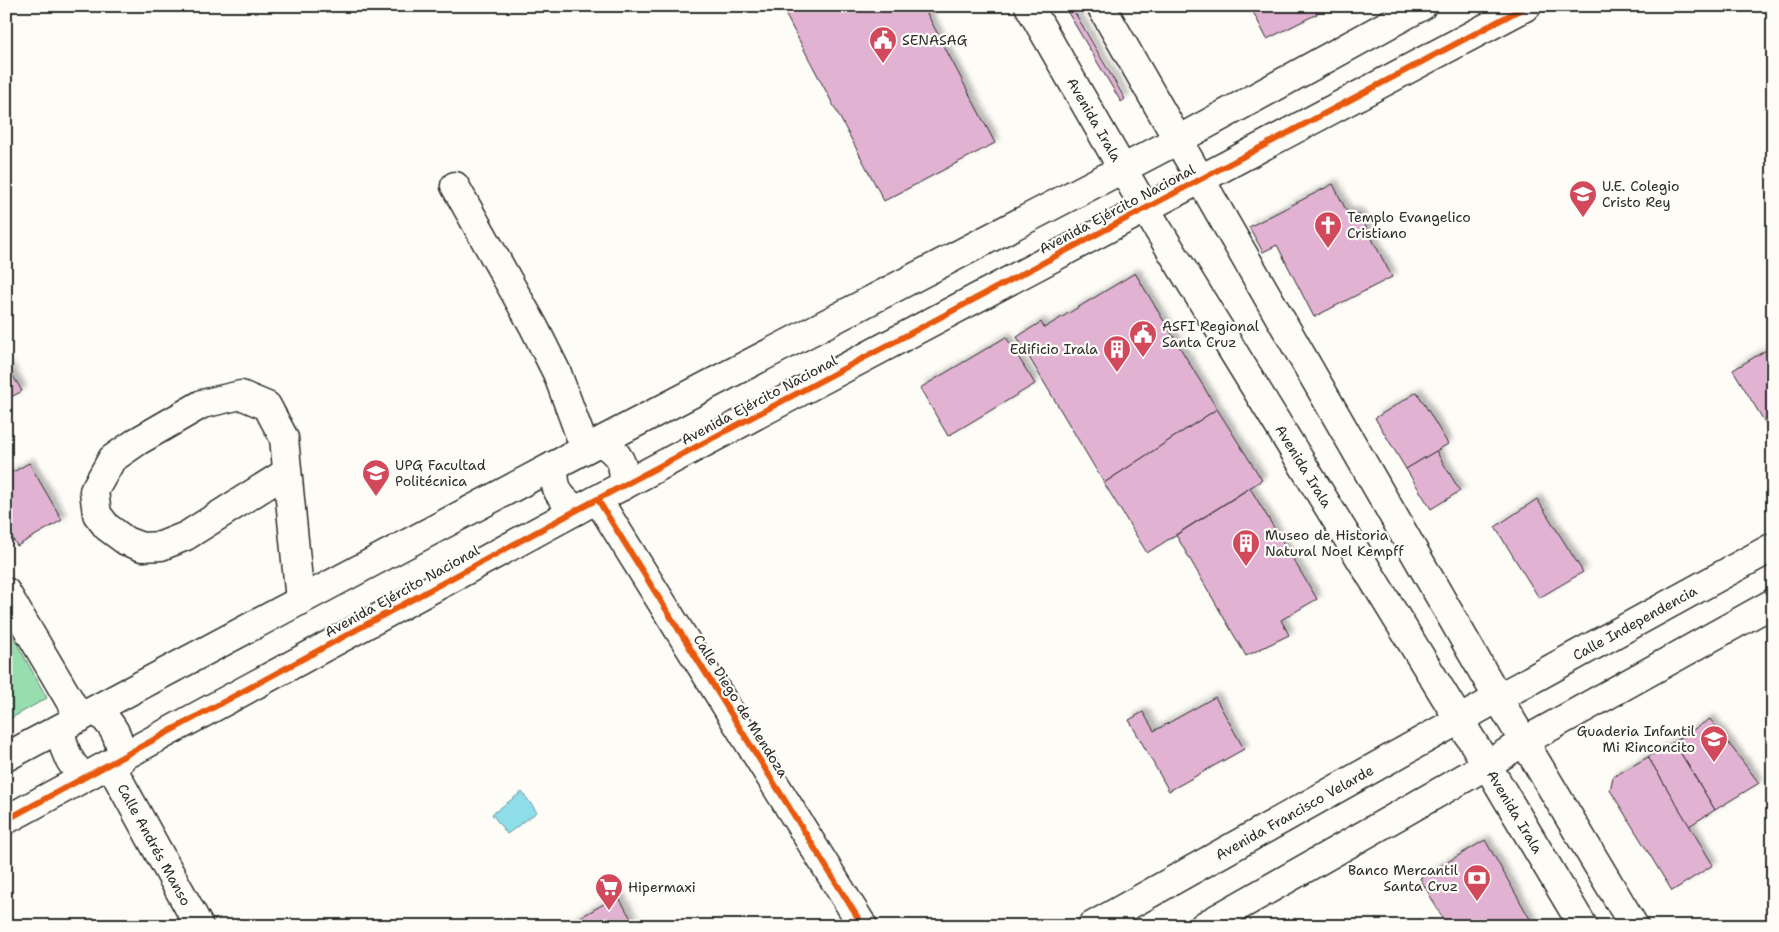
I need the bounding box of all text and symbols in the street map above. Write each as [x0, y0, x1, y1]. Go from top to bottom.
public building icon: SENASAG [868, 25, 898, 64]
place label: SENASAG [902, 31, 968, 49]
street label: Avenida Irala [1063, 74, 1126, 165]
street label: Avenida Ejército Nacional [1036, 160, 1199, 258]
place label: U.E. Colegio Cristo Rey [1602, 177, 1679, 211]
school or university icon: U.E. Colegio Cristo Rey [1568, 179, 1598, 218]
place label: Templo Evangelico Cristiano [1347, 208, 1471, 242]
church icon: Templo Evangelico Cristiano [1313, 210, 1343, 249]
place label: ASFI Regional Santa Cruz [1162, 317, 1260, 351]
public building icon: ASFI Regional Santa Cruz [1128, 319, 1158, 358]
building icon: Edificio Irala [1102, 334, 1132, 373]
place label: Edificio Irala [1010, 340, 1098, 358]
street label: Avenida Ejército Nacional [678, 351, 841, 449]
street label: Avenida Irala [1271, 421, 1336, 511]
place label: UPG Facultad Politécnica [395, 456, 486, 490]
school or university icon: UPG Facultad Politécnica [361, 458, 391, 497]
place label: Museo de Historia Natural Noel Kempff [1265, 526, 1404, 560]
building icon: Museo de Historia Natural Noel Kempff [1231, 528, 1261, 567]
street label: Avenida Ejército Nacional [321, 540, 483, 641]
street label: Calle Independencia [1569, 581, 1700, 664]
street label: Calle Diego de Mendoza [690, 631, 793, 781]
place label: Guaderia Infantil Mi Rinconcito [1577, 722, 1696, 756]
school or university icon: Guaderia Infantil Mi Rinconcito [1699, 724, 1729, 763]
street label: Avenida Francisco Velarde [1212, 761, 1377, 864]
street label: Avenida Irala [1483, 767, 1547, 857]
street label: Calle Andrés Manso [114, 780, 195, 909]
place label: Banco Mercantil Santa Cruz [1348, 861, 1459, 895]
bank icon: Banco Mercantil Santa Cruz [1462, 863, 1492, 902]
supermarket icon: Hipermaxi [594, 872, 624, 911]
place label: Hipermaxi [628, 878, 696, 896]

